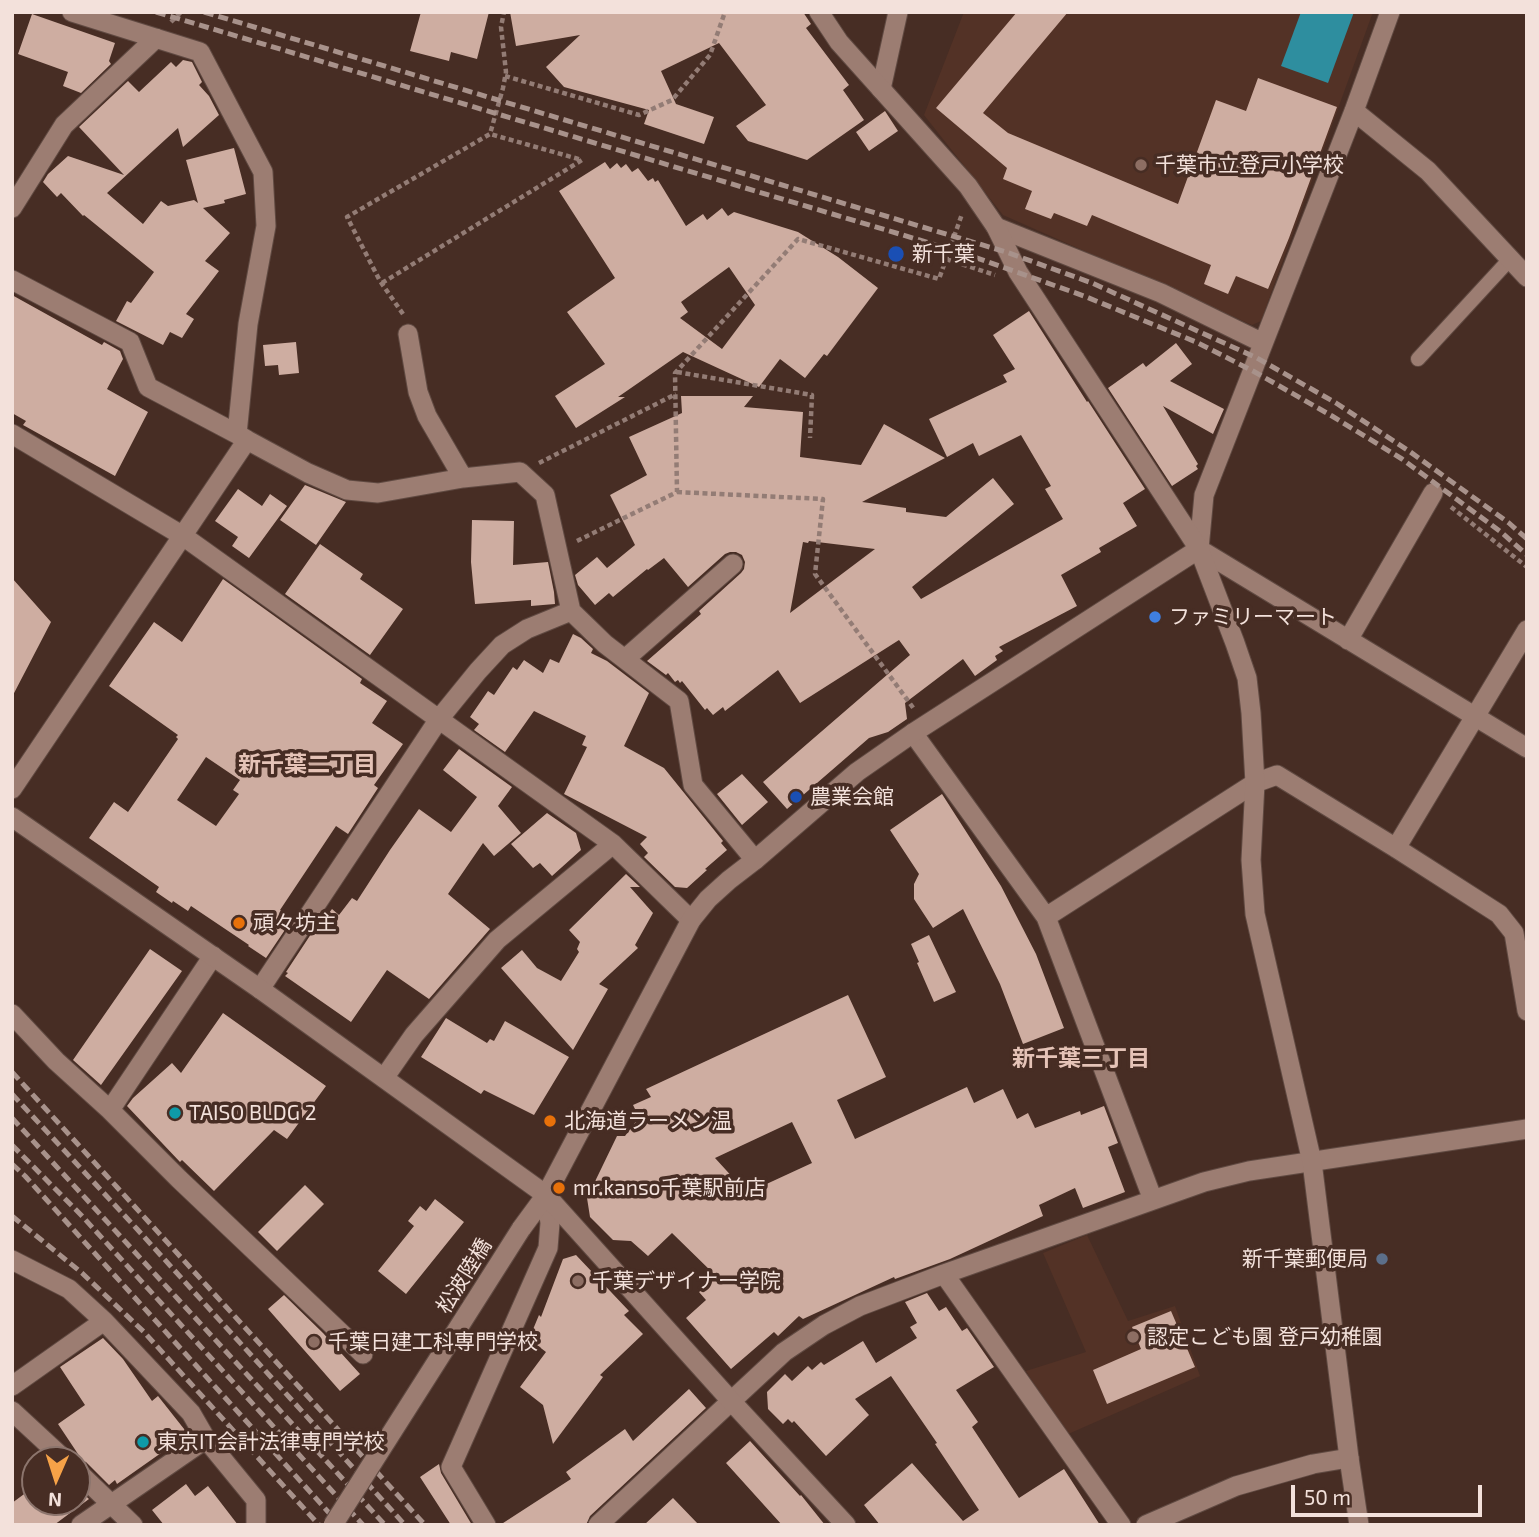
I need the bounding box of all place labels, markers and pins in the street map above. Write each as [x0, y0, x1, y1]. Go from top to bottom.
place label: 千葉市立登戸小学校 [1155, 152, 1344, 178]
marker: 千葉市立登戸小学校 [1133, 157, 1149, 173]
place label: 新千葉 [912, 241, 975, 267]
marker: 新千葉 [886, 244, 906, 264]
place label: ファミリーマート [1169, 604, 1337, 630]
marker: ファミリーマート [1147, 609, 1163, 625]
place label: 農業会館 [810, 784, 894, 810]
marker: 農業会館 [788, 789, 804, 805]
place label: 頑々坊主 [253, 910, 337, 936]
marker: 頑々坊主 [231, 915, 247, 931]
place label: TAISO BLDG 2 [189, 1100, 316, 1126]
marker: TAISO BLDG 2 [167, 1105, 183, 1121]
place label: 北海道ラーメン温 [564, 1108, 732, 1134]
marker: 北海道ラーメン温 [542, 1113, 558, 1129]
place label: mr.kanso千葉駅前店 [573, 1175, 766, 1201]
marker: mr.kanso千葉駅前店 [551, 1180, 567, 1196]
place label: 新千葉郵便局 [1242, 1246, 1368, 1272]
marker: 新千葉郵便局 [1374, 1251, 1390, 1267]
place label: 千葉デザイナー学院 [592, 1268, 781, 1294]
marker: 千葉デザイナー学院 [570, 1273, 586, 1289]
place label: 認定こども園 登戸幼稚園 [1147, 1324, 1383, 1350]
place label: 千葉日建工科専門学校 [328, 1329, 538, 1355]
marker: 認定こども園 登戸幼稚園 [1125, 1329, 1141, 1345]
marker: 千葉日建工科専門学校 [306, 1334, 322, 1350]
place label: 東京IT会計法律専門学校 [157, 1429, 385, 1455]
marker: 東京IT会計法律専門学校 [135, 1434, 151, 1450]

